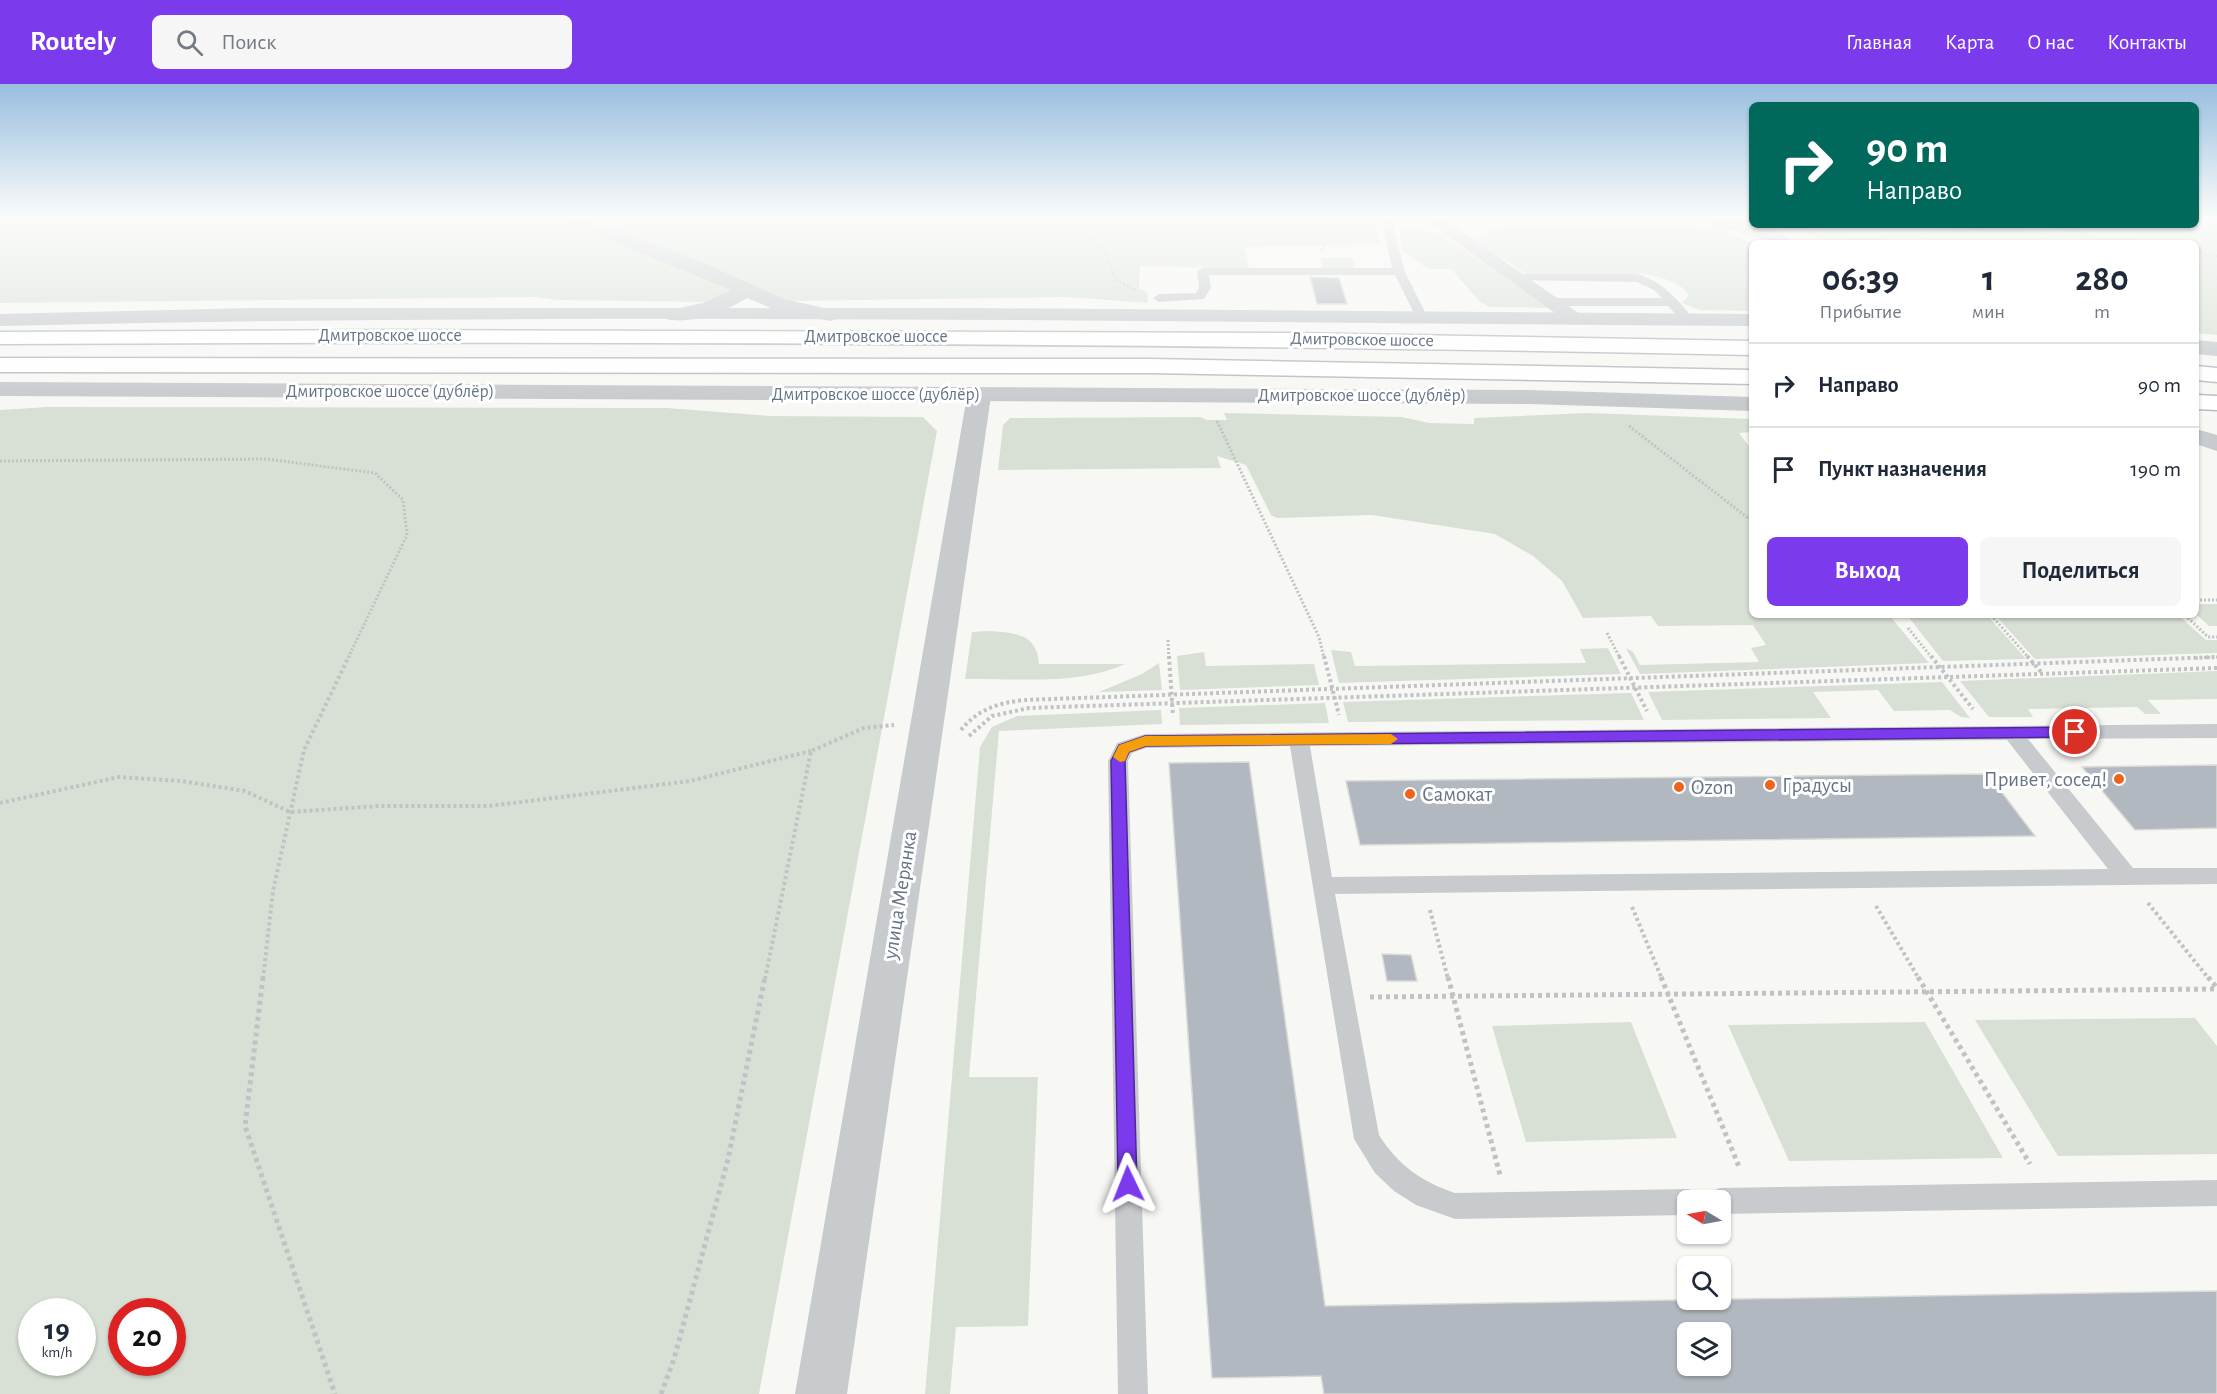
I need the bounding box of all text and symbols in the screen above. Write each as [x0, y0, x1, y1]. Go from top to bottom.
search box [152, 15, 572, 69]
icon: search [173, 26, 206, 59]
text: Routely [30, 28, 116, 56]
text: Поиск [221, 31, 276, 53]
text: Главная [1846, 32, 1912, 53]
text: Карта [1945, 32, 1994, 53]
text: О нас [2027, 32, 2074, 53]
text: Контакты [2107, 32, 2187, 53]
icon: right [1767, 126, 1845, 204]
text: 90 m [1866, 128, 1948, 170]
text: Направо [1866, 177, 1962, 204]
text: 06:39 [1822, 261, 1899, 297]
text: 1 [1982, 261, 1995, 297]
text: 280 [2075, 261, 2129, 297]
text: Прибытие [1819, 302, 1902, 322]
text: мин [1972, 302, 2005, 322]
text: m [2094, 302, 2110, 322]
street label: Дмитровское шоссе [318, 327, 462, 345]
street label: Дмитровское шоссе [804, 328, 948, 346]
street label: Дмитровское шоссе [1290, 330, 1434, 350]
icon: right [1767, 369, 1800, 402]
text: Направо [1818, 374, 1899, 396]
text: 90 m [2138, 374, 2181, 396]
street label: Дмитровское шоссе (дублёр) [286, 382, 494, 401]
street label: Дмитровское шоссе (дублёр) [772, 385, 980, 404]
street label: Дмитровское шоссе (дублёр) [1258, 386, 1466, 405]
icon: arrive [1767, 453, 1800, 486]
text: Пункт назначения [1818, 458, 1987, 480]
text: 190 m [2130, 458, 2181, 480]
button: Выход [1767, 537, 1968, 606]
button: Поделиться [1980, 537, 2181, 606]
pin [2049, 706, 2100, 757]
icon: arrive [2058, 715, 2091, 748]
place label: Привет, сосед! [1984, 769, 2107, 790]
marker: Привет, сосед! [2112, 772, 2126, 786]
place label: Градусы [1782, 775, 1852, 796]
place label: Ozon [1691, 777, 1734, 798]
marker: Градусы [1763, 778, 1777, 792]
marker: Ozon [1672, 780, 1686, 794]
place label: Самокат [1422, 784, 1493, 805]
marker: Самокат [1403, 787, 1417, 801]
street label: улица Мерянка [879, 829, 921, 962]
position arrow [1096, 1152, 1160, 1216]
north arrow [1677, 1190, 1731, 1244]
map controls [1677, 1190, 1731, 1376]
button: search [1677, 1256, 1731, 1310]
speed limit sign: 20 [108, 1298, 186, 1376]
text: 19 [44, 1315, 70, 1345]
button: layers [1677, 1322, 1731, 1376]
text: km/h [42, 1345, 72, 1360]

